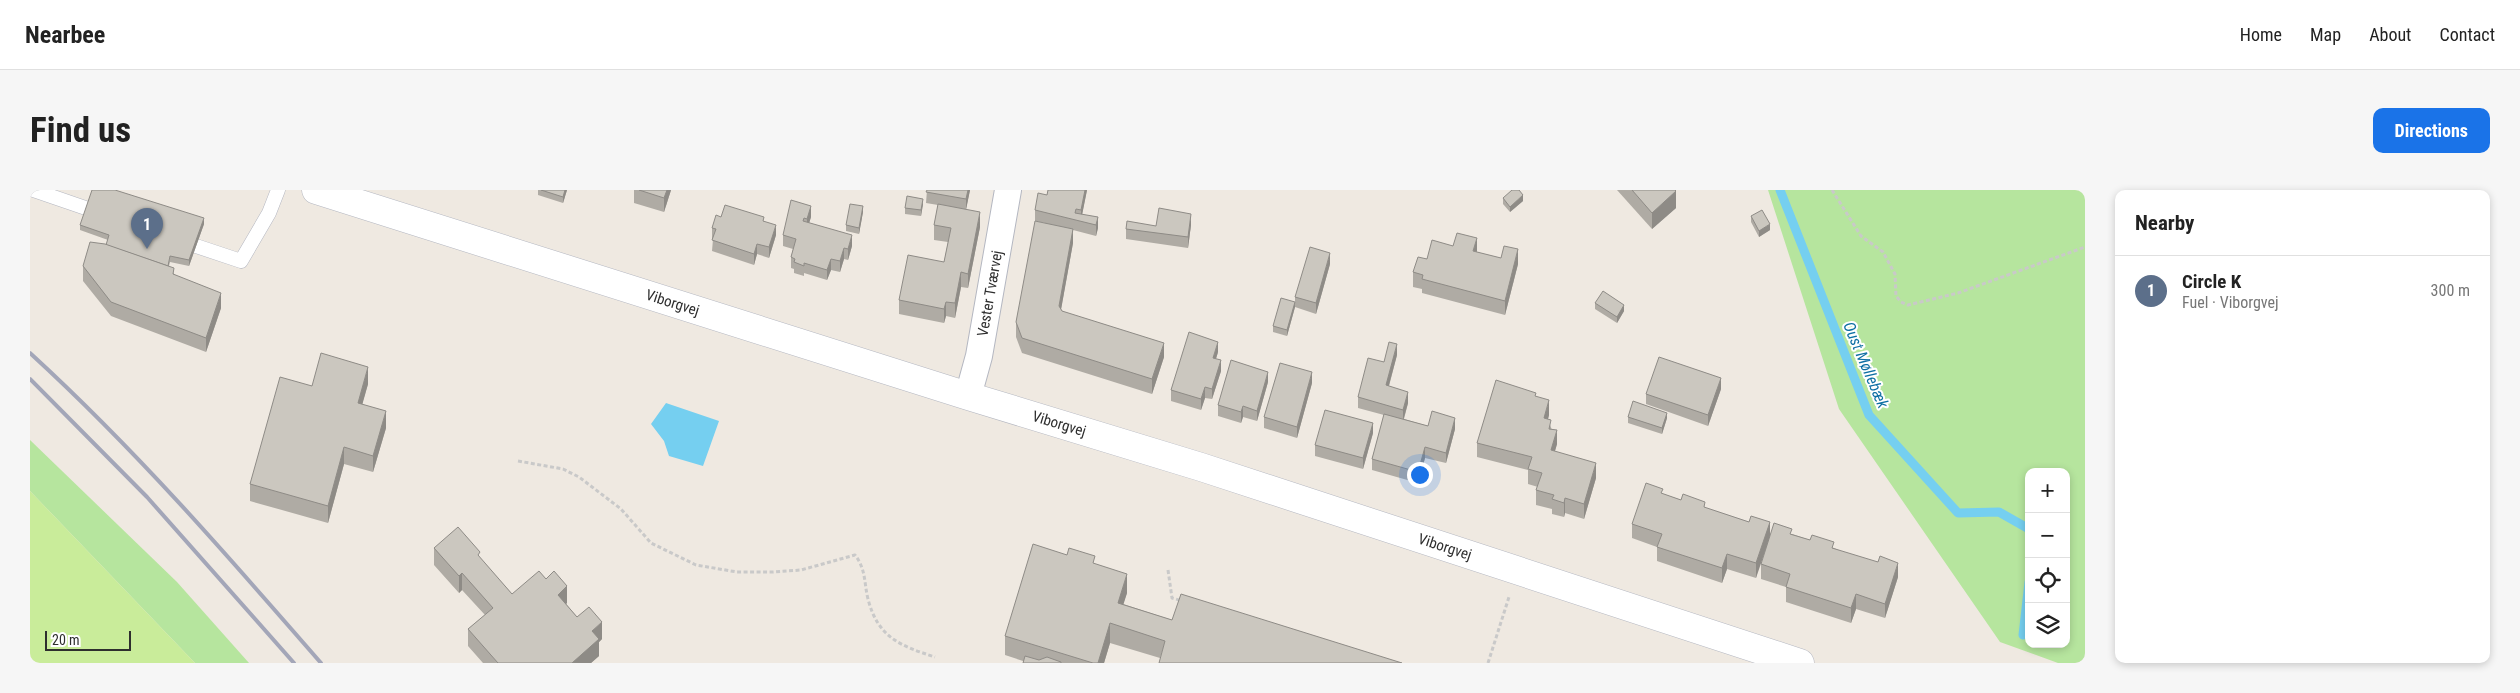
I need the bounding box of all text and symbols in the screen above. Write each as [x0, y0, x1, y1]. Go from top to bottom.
text: Nearbee [25, 21, 105, 49]
text: Home [2240, 24, 2282, 45]
text: Map [2310, 24, 2341, 45]
text: About [2369, 24, 2411, 45]
text: Contact [2439, 24, 2495, 45]
button: Directions [2373, 108, 2490, 153]
text: Find us [30, 110, 131, 151]
pin: 1 [131, 208, 163, 249]
text: Nearby [2135, 211, 2194, 235]
street label: Vester Tværvej [974, 249, 1006, 338]
text: Circle K [2182, 270, 2241, 293]
text: 1 [2147, 281, 2155, 300]
text: 300 m [2431, 281, 2470, 300]
street label: Viborgvej [644, 286, 702, 320]
text: Fuel · Viborgvej [2182, 293, 2279, 312]
water label: Oust Møllebæk [1839, 319, 1893, 412]
street label: Viborgvej [1030, 407, 1088, 440]
your location [1407, 462, 1433, 488]
map controls [2025, 468, 2070, 648]
button: + [2025, 468, 2070, 513]
button: − [2025, 513, 2070, 558]
street label: Viborgvej [1416, 530, 1474, 564]
button: locate [2025, 558, 2070, 603]
button: layers [2025, 603, 2070, 648]
scale bar [45, 628, 131, 651]
text: 20 m [52, 632, 80, 648]

